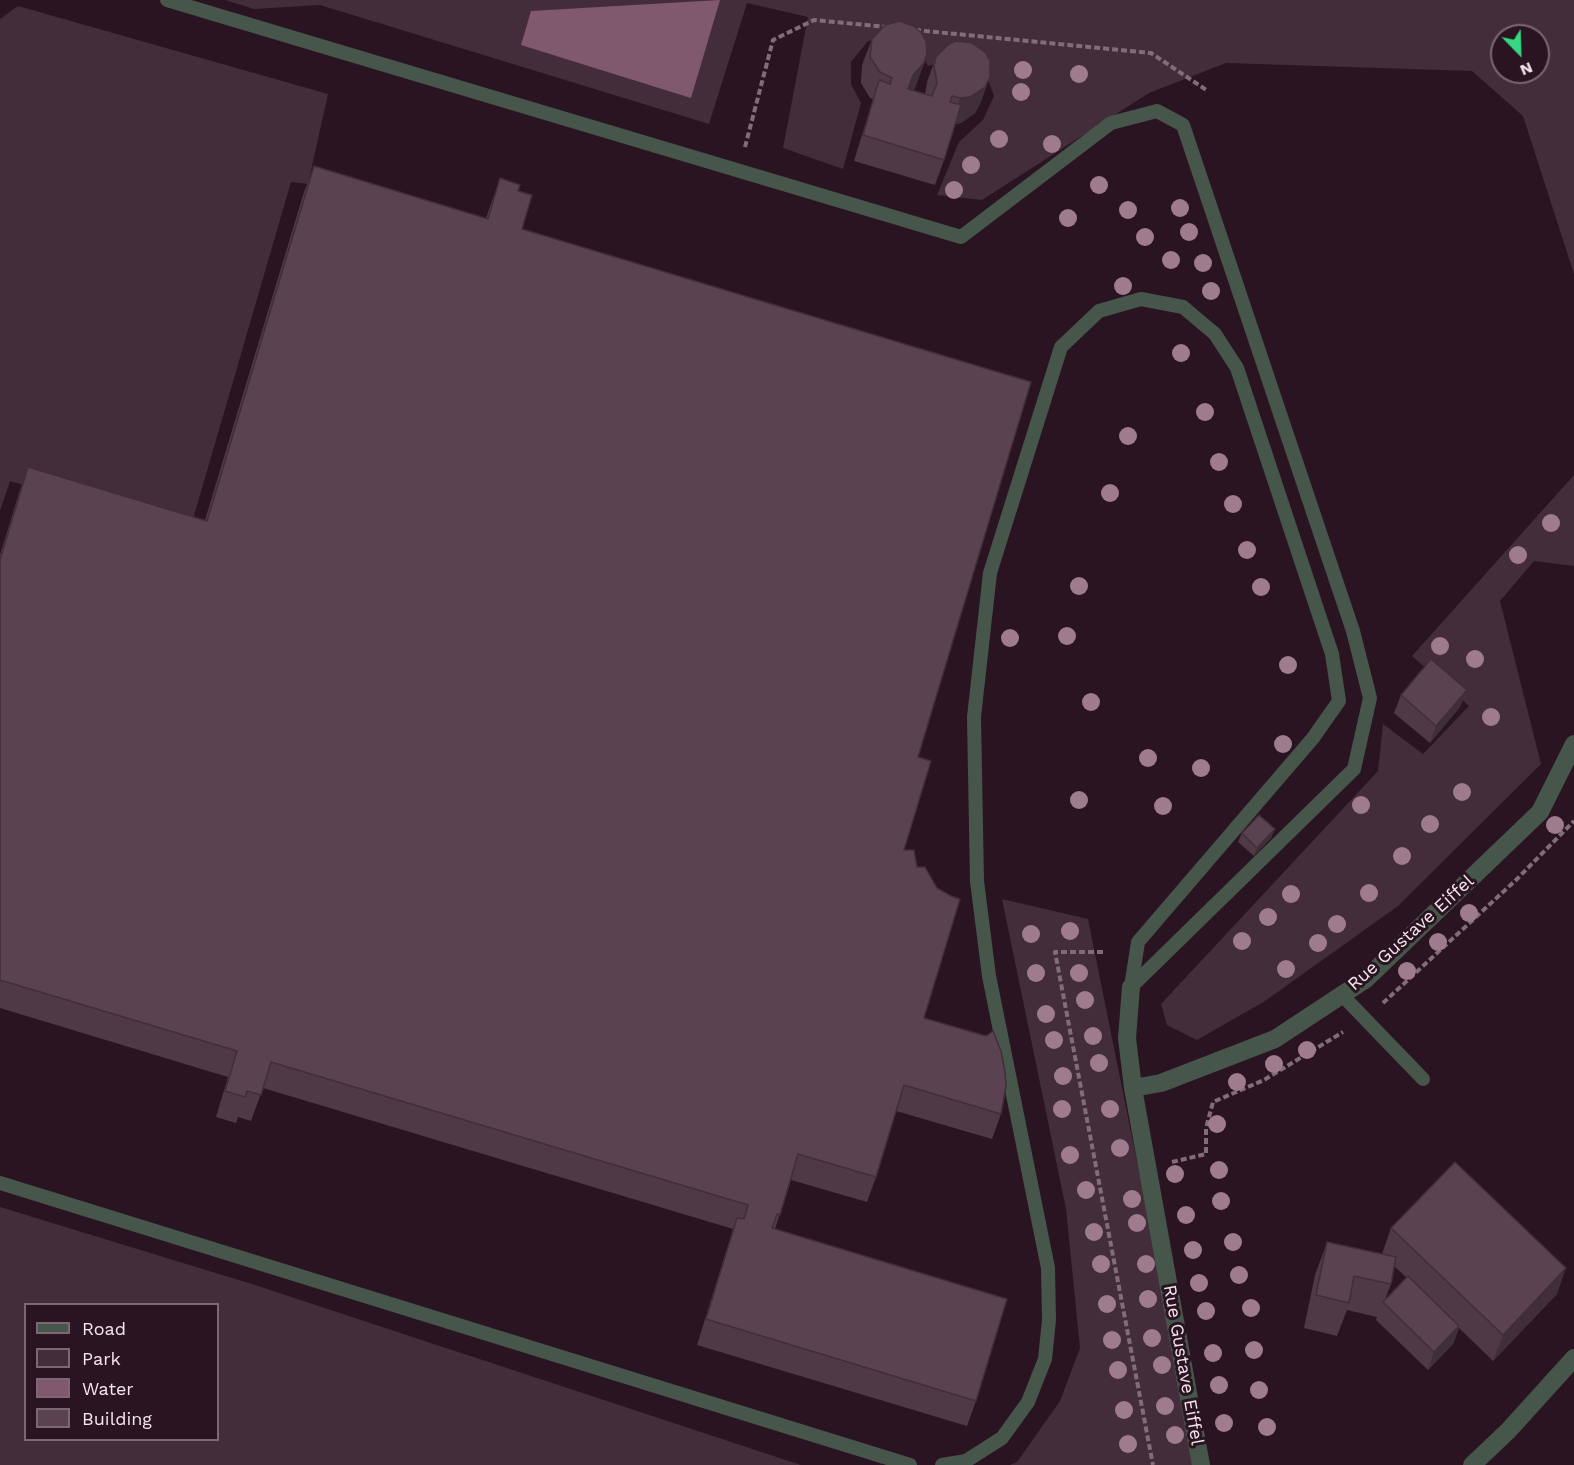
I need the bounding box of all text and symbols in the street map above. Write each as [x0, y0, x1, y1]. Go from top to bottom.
north arrow [1490, 24, 1550, 84]
text: N [1517, 58, 1536, 80]
street label: Rue Gustave Eiffel [1343, 871, 1479, 995]
street label: Rue Gustave Eiffel [1158, 1283, 1208, 1447]
legend [24, 1303, 219, 1441]
text: Road [82, 1318, 126, 1339]
text: Park [82, 1348, 121, 1369]
text: Water [82, 1378, 134, 1399]
text: Building [82, 1408, 152, 1429]

